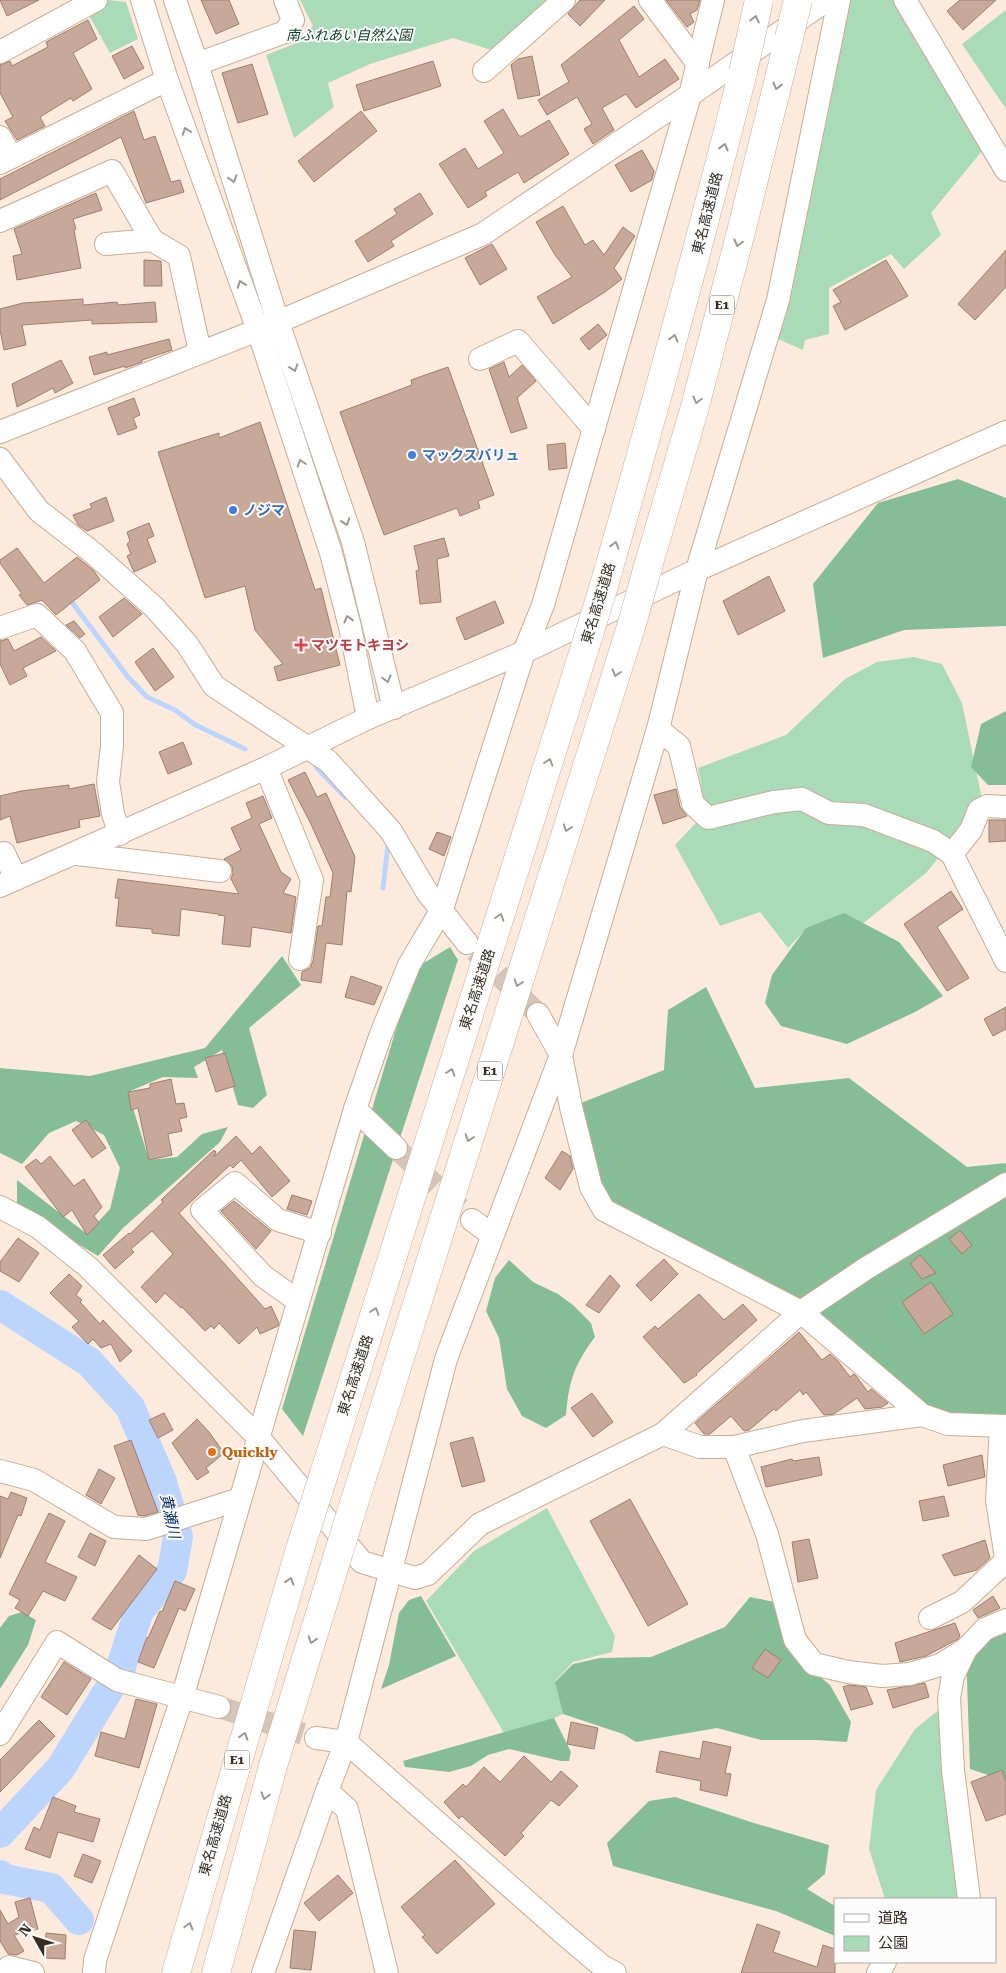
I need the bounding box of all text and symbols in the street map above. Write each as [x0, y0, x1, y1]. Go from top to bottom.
one-way arrow [749, 14, 760, 23]
park label: 南ふれあい自然公園 [286, 27, 414, 43]
one-way arrow [773, 81, 783, 89]
one-way arrow [182, 127, 192, 136]
one-way arrow [718, 142, 729, 151]
street label: 東名高速道路 [689, 170, 725, 256]
one-way arrow [228, 175, 238, 183]
one-way arrow [734, 239, 744, 247]
one-way arrow [237, 280, 247, 289]
road number: E1 [710, 296, 734, 314]
one-way arrow [668, 333, 679, 342]
one-way arrow [288, 364, 298, 372]
one-way arrow [692, 396, 702, 404]
place label: マックスバリュ [422, 447, 520, 463]
marker: マックスバリュ [406, 449, 418, 461]
one-way arrow [297, 459, 307, 468]
place label: ノジマ [243, 502, 285, 518]
marker: ノジマ [227, 504, 239, 516]
one-way arrow [340, 517, 350, 526]
one-way arrow [610, 541, 620, 549]
street label: 東名高速道路 [578, 560, 618, 646]
one-way arrow [343, 615, 353, 623]
place label: マツモトキヨシ [311, 637, 409, 653]
marker: マツモトキヨシ [295, 639, 307, 651]
one-way arrow [612, 668, 622, 677]
one-way arrow [381, 675, 392, 684]
one-way arrow [543, 759, 553, 767]
one-way arrow [563, 823, 573, 832]
one-way arrow [494, 914, 504, 922]
street label: 東名高速道路 [456, 947, 498, 1031]
one-way arrow [514, 978, 524, 987]
road number: E1 [478, 1062, 502, 1080]
one-way arrow [445, 1069, 455, 1077]
one-way arrow [465, 1133, 475, 1142]
one-way arrow [370, 1307, 380, 1315]
street label: 東名高速道路 [334, 1333, 376, 1417]
place label: Quickly [222, 1444, 278, 1460]
marker: Quickly [206, 1446, 218, 1458]
water label: 黄瀬川 [157, 1492, 184, 1542]
one-way arrow [285, 1577, 295, 1585]
one-way arrow [308, 1636, 318, 1644]
one-way arrow [239, 1733, 249, 1741]
road number: E1 [224, 1750, 250, 1770]
one-way arrow [260, 1791, 270, 1799]
street label: 東名高速道路 [196, 1792, 234, 1878]
legend [834, 1898, 996, 1963]
text: 道路 [878, 1909, 908, 1927]
north arrow [10, 1913, 60, 1963]
text: N [15, 1920, 35, 1939]
one-way arrow [183, 1922, 193, 1931]
text: 公園 [878, 1934, 908, 1952]

